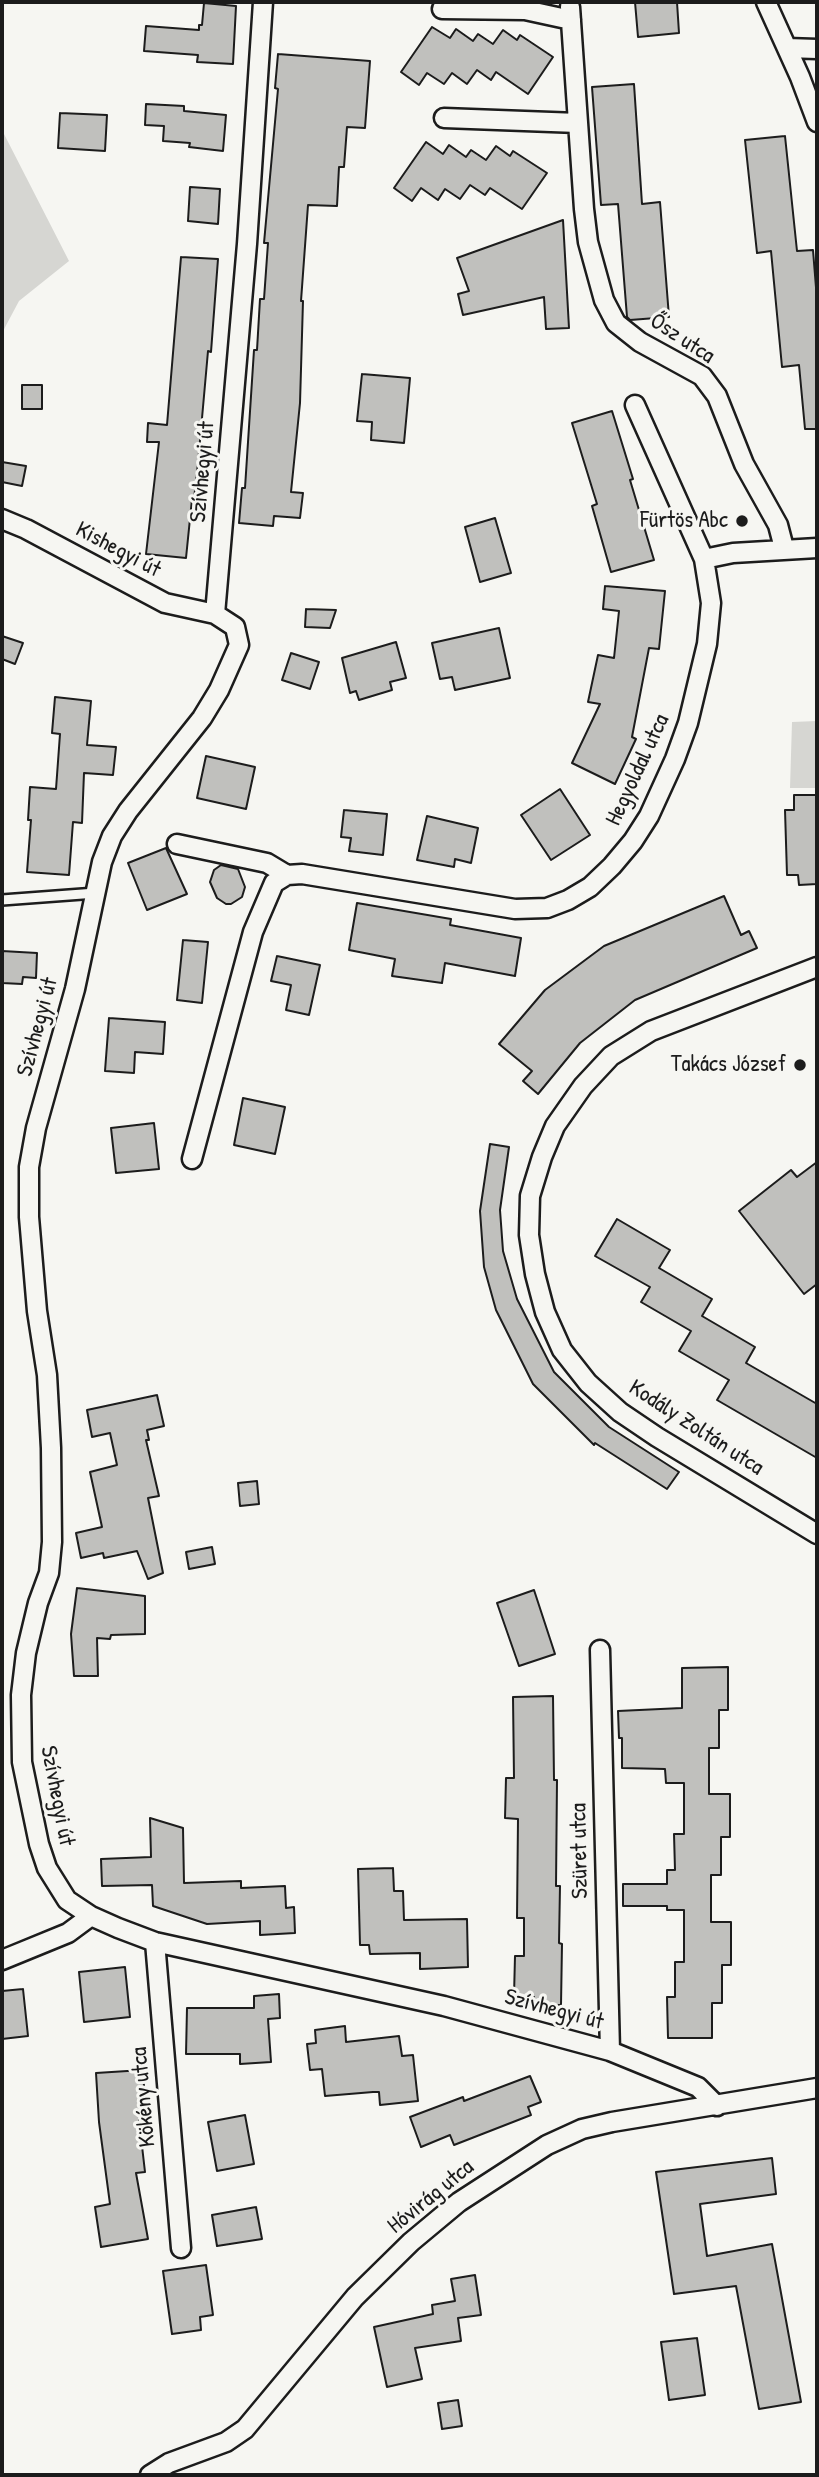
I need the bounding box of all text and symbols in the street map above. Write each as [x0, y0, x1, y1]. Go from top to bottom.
street label: Ősz utca [644, 308, 720, 370]
street label: Szívhegyi út [185, 420, 221, 524]
place label: Fürtös Abc [640, 507, 728, 535]
marker: Fürtös Abc [734, 513, 750, 529]
street label: Kishegyi út [71, 516, 165, 584]
street label: Hegyoldal utca [600, 710, 676, 830]
street label: Szívhegyi út [12, 975, 64, 1079]
place label: Takács József [671, 1051, 786, 1079]
marker: Takács József [792, 1057, 808, 1073]
street label: Kodály Zoltán utca [623, 1374, 769, 1482]
street label: Szívhegyi út [34, 1744, 80, 1848]
street label: Szüret utca [565, 1803, 595, 1899]
street label: Szívhegyi út [502, 1984, 606, 2036]
street label: Kökény utca [126, 2046, 162, 2148]
street label: Hóvirág utca [382, 2154, 480, 2240]

